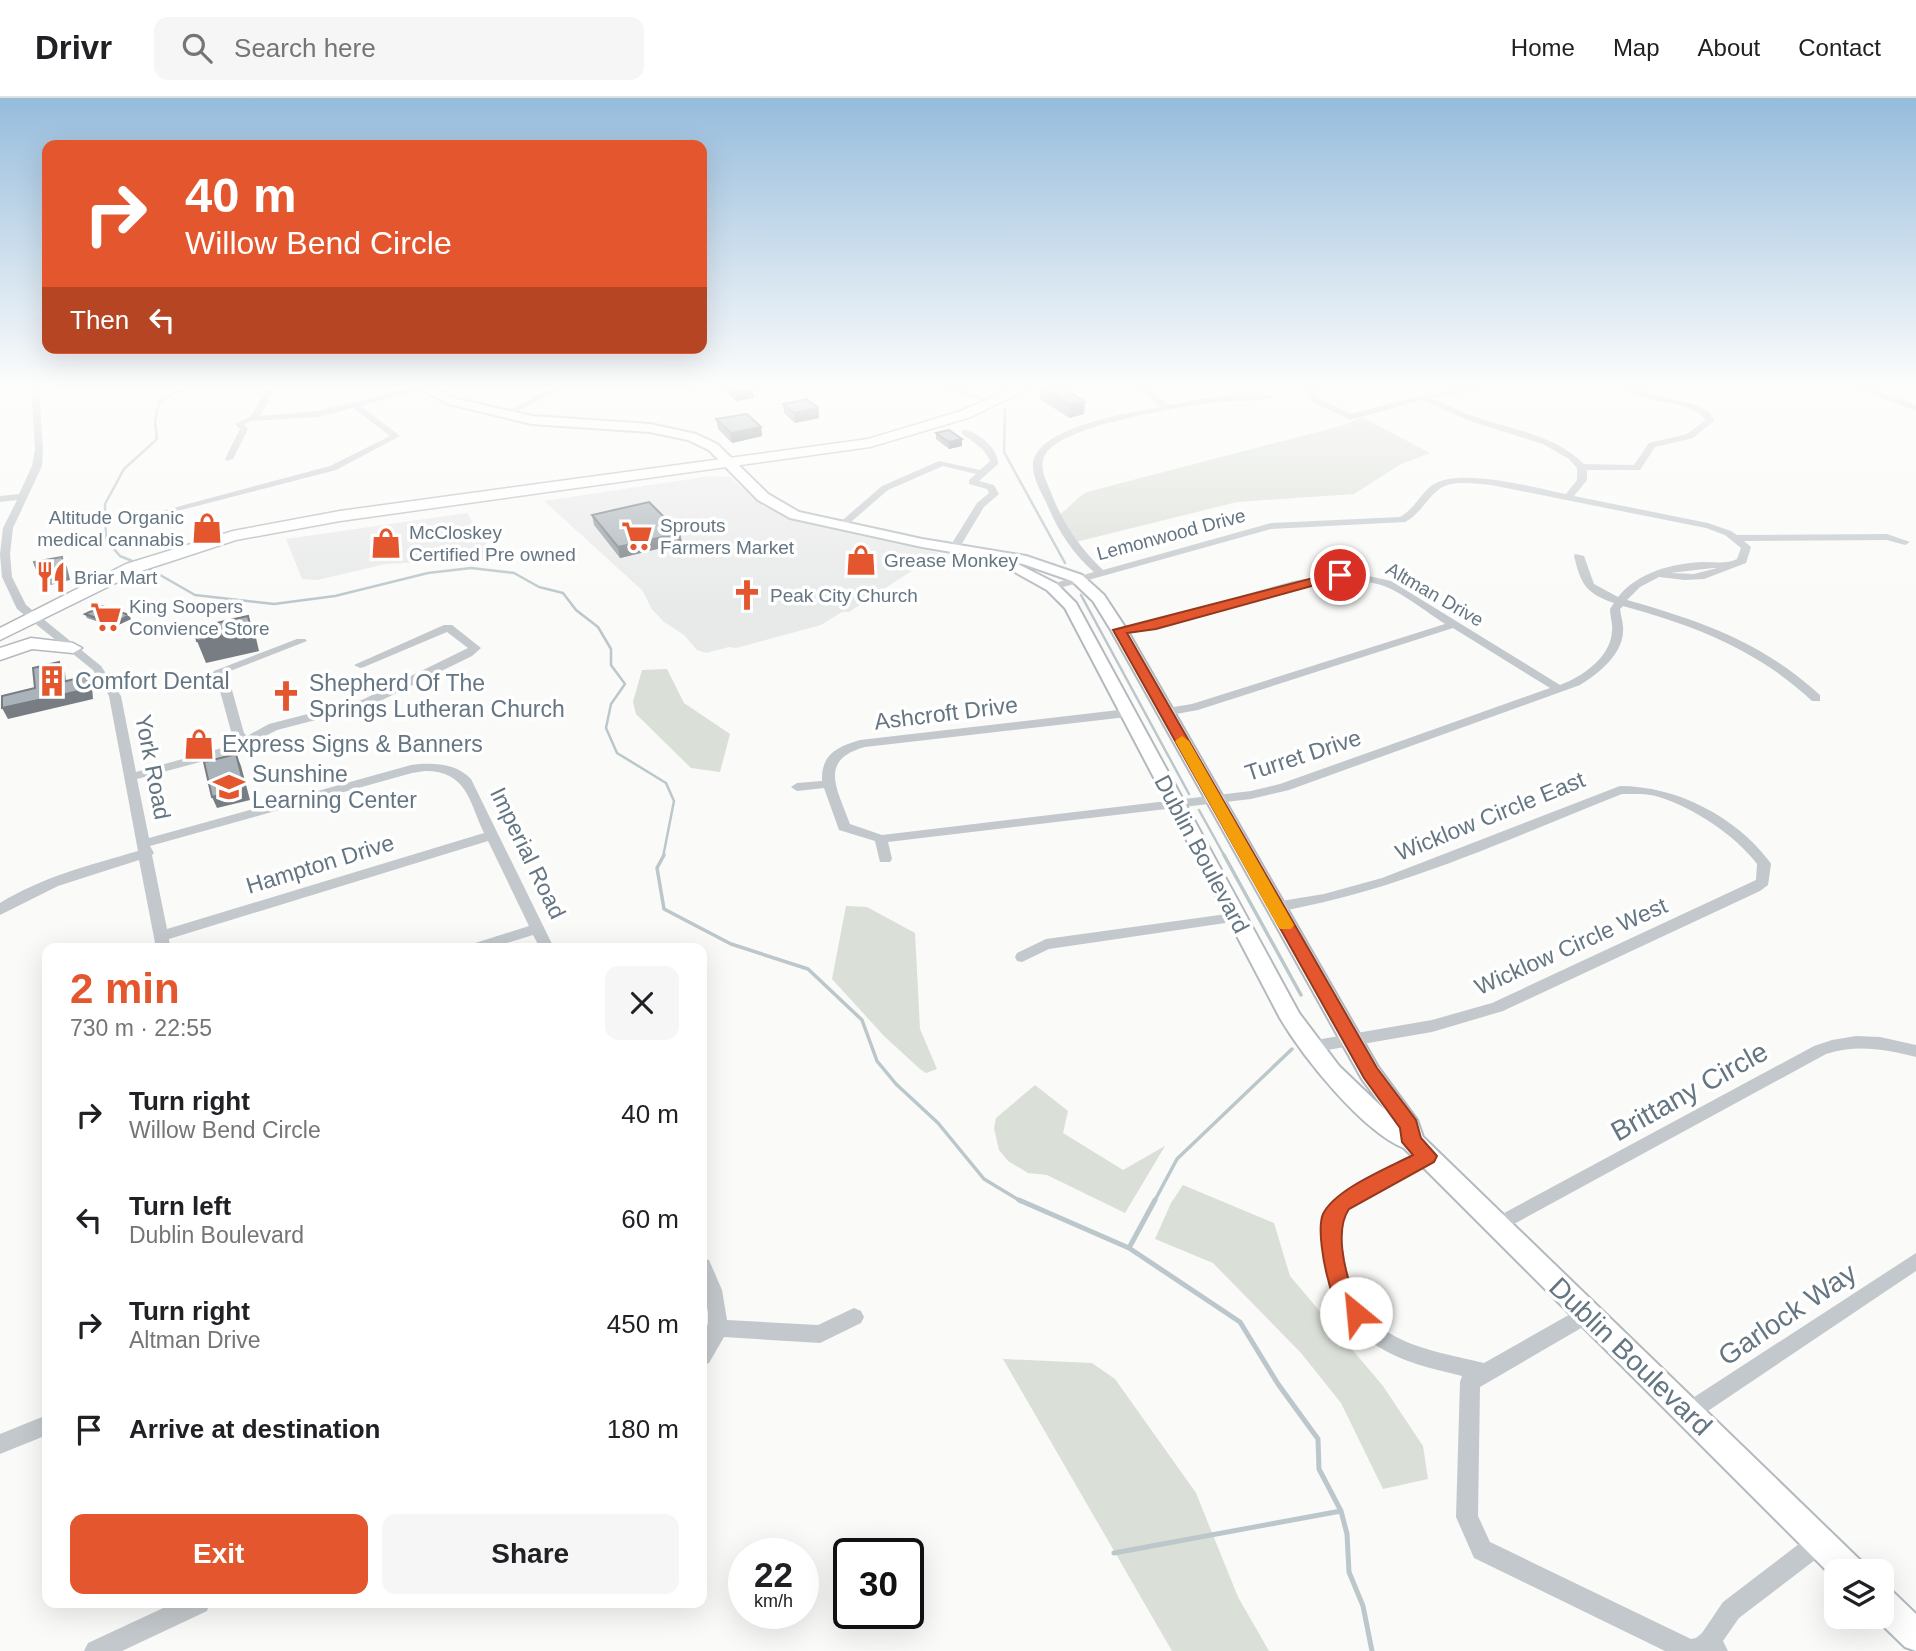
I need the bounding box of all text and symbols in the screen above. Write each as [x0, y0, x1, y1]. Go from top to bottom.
search box [154, 17, 644, 80]
text: Drivr [35, 29, 112, 66]
icon: search [178, 29, 216, 67]
text: Search here [234, 33, 376, 63]
text: Home [1511, 34, 1575, 61]
text: Map [1613, 34, 1660, 61]
text: About [1698, 34, 1760, 61]
text: Contact [1798, 34, 1881, 61]
icon: right [70, 168, 161, 259]
text: 40 m [185, 168, 297, 222]
text: Willow Bend Circle [185, 225, 452, 261]
icon: left [143, 301, 181, 339]
text: Then [70, 305, 129, 335]
street label: Lemonwood Drive [1094, 505, 1248, 564]
place label: Altitude Organic medical cannabis [37, 507, 184, 550]
shop icon: Altitude Organic medical cannabis [190, 511, 224, 545]
place label: Sprouts Farmers Market [660, 515, 795, 558]
supermarket icon: Sprouts Farmers Market [620, 519, 654, 553]
place label: McCloskey Certified Pre owned [409, 522, 576, 565]
shop icon: McCloskey Certified Pre owned [369, 526, 403, 560]
shop icon: Grease Monkey [844, 543, 878, 577]
pin [1310, 545, 1370, 605]
place label: Grease Monkey [884, 550, 1019, 571]
icon: arrive [1321, 556, 1359, 594]
street label: Altman Drive [1382, 558, 1487, 631]
restaurant icon: Briar Mart [34, 560, 68, 594]
place label: Briar Mart [74, 567, 158, 588]
church icon: Peak City Church [730, 578, 764, 612]
place label: Peak City Church [770, 585, 918, 606]
place label: King Soopers Convience Store [129, 596, 269, 639]
supermarket icon: King Soopers Convience Store [89, 600, 123, 634]
building icon: Comfort Dental [35, 664, 69, 698]
place label: Comfort Dental [75, 668, 230, 694]
place label: Shepherd Of The Springs Lutheran Church [309, 670, 565, 722]
church icon: Shepherd Of The Springs Lutheran Church [269, 679, 303, 713]
street label: Ashcroft Drive [873, 691, 1019, 735]
street label: York Road [130, 712, 176, 822]
street label: Turret Drive [1242, 724, 1364, 786]
shop icon: Express Signs & Banners [182, 727, 216, 761]
place label: Express Signs & Banners [222, 731, 483, 757]
place label: Sunshine Learning Center [252, 761, 417, 813]
street label: Wicklow Circle East [1392, 766, 1589, 866]
school or university icon: Sunshine Learning Center [212, 770, 246, 804]
street label: Dublin Boulevard [1149, 771, 1255, 937]
street label: Imperial Road [485, 783, 571, 923]
street label: Hampton Drive [243, 829, 397, 899]
street label: Wicklow Circle West [1471, 892, 1672, 1000]
text: 2 min [70, 965, 180, 1012]
button: close [605, 966, 679, 1040]
text: 730 m · 22:55 [70, 1015, 212, 1041]
street label: Brittany Circle [1606, 1036, 1773, 1147]
text: Turn right [129, 1086, 250, 1116]
icon: right [70, 1096, 108, 1134]
text: 40 m [621, 1099, 679, 1129]
text: Willow Bend Circle [129, 1117, 321, 1143]
text: Turn left [129, 1191, 231, 1221]
icon: left [70, 1201, 108, 1239]
text: 60 m [621, 1204, 679, 1234]
text: Dublin Boulevard [129, 1222, 304, 1248]
street label: Garlock Way [1713, 1257, 1862, 1372]
street label: Dublin Boulevard [1543, 1271, 1718, 1442]
position arrow [1319, 1276, 1393, 1350]
text: Turn right [129, 1296, 250, 1326]
icon: right [70, 1306, 108, 1344]
text: 450 m [607, 1309, 679, 1339]
text: Altman Drive [129, 1327, 261, 1353]
icon: arrive [70, 1411, 108, 1449]
text: Arrive at destination [129, 1414, 380, 1444]
text: 180 m [607, 1414, 679, 1444]
button: Exit [70, 1514, 368, 1594]
button: Share [382, 1514, 679, 1594]
speed limit sign: 30 [833, 1538, 924, 1629]
text: 22 [754, 1555, 793, 1594]
map controls [1824, 1559, 1894, 1629]
button: layers [1824, 1559, 1894, 1629]
text: km/h [754, 1591, 793, 1611]

